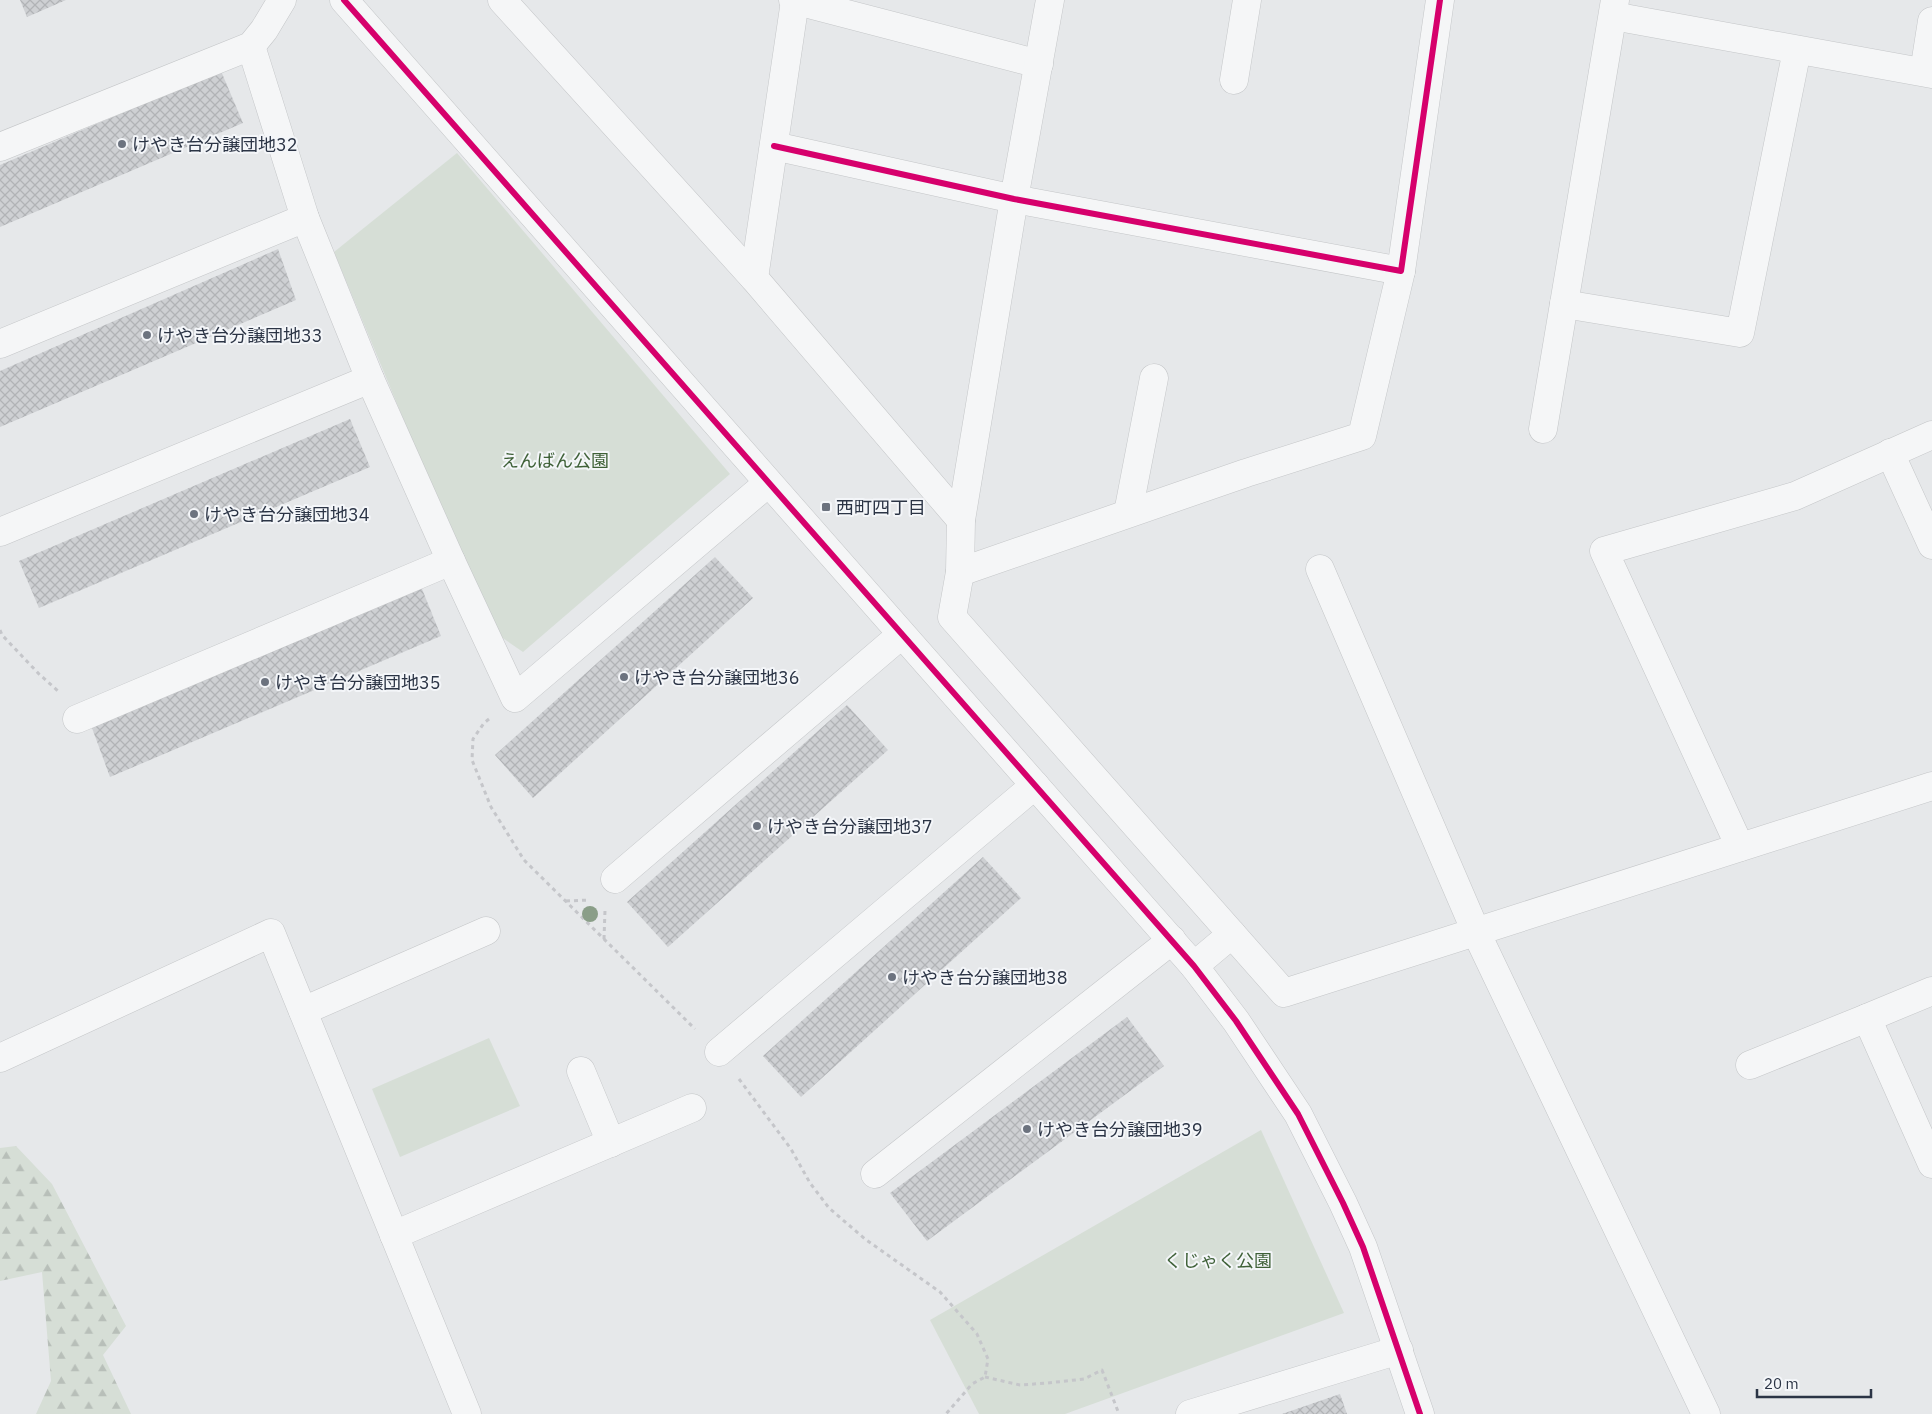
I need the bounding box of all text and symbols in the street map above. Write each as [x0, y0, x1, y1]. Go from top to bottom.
place label: けやき台分譲団地32 [132, 133, 298, 156]
marker: けやき台分譲団地32 [116, 138, 128, 150]
place label: けやき台分譲団地33 [157, 324, 323, 347]
marker: けやき台分譲団地33 [141, 329, 153, 341]
park label: えんばん公園 [501, 449, 609, 472]
place label: 西町四丁目 [836, 496, 926, 519]
marker: 西町四丁目 [820, 501, 832, 513]
place label: けやき台分譲団地34 [204, 503, 370, 526]
marker: けやき台分譲団地34 [188, 508, 200, 520]
place label: けやき台分譲団地36 [634, 666, 800, 689]
place label: けやき台分譲団地35 [275, 671, 441, 694]
marker: けやき台分譲団地36 [618, 671, 630, 683]
marker: けやき台分譲団地35 [259, 676, 271, 688]
place label: けやき台分譲団地37 [767, 815, 933, 838]
marker: けやき台分譲団地37 [751, 820, 763, 832]
place label: けやき台分譲団地38 [902, 966, 1068, 989]
marker: けやき台分譲団地38 [886, 971, 898, 983]
place label: けやき台分譲団地39 [1037, 1118, 1203, 1141]
marker: けやき台分譲団地39 [1021, 1123, 1033, 1135]
park label: くじゃく公園 [1164, 1249, 1272, 1272]
scale bar [1757, 1366, 1871, 1398]
text: 20 m [1764, 1374, 1799, 1393]

